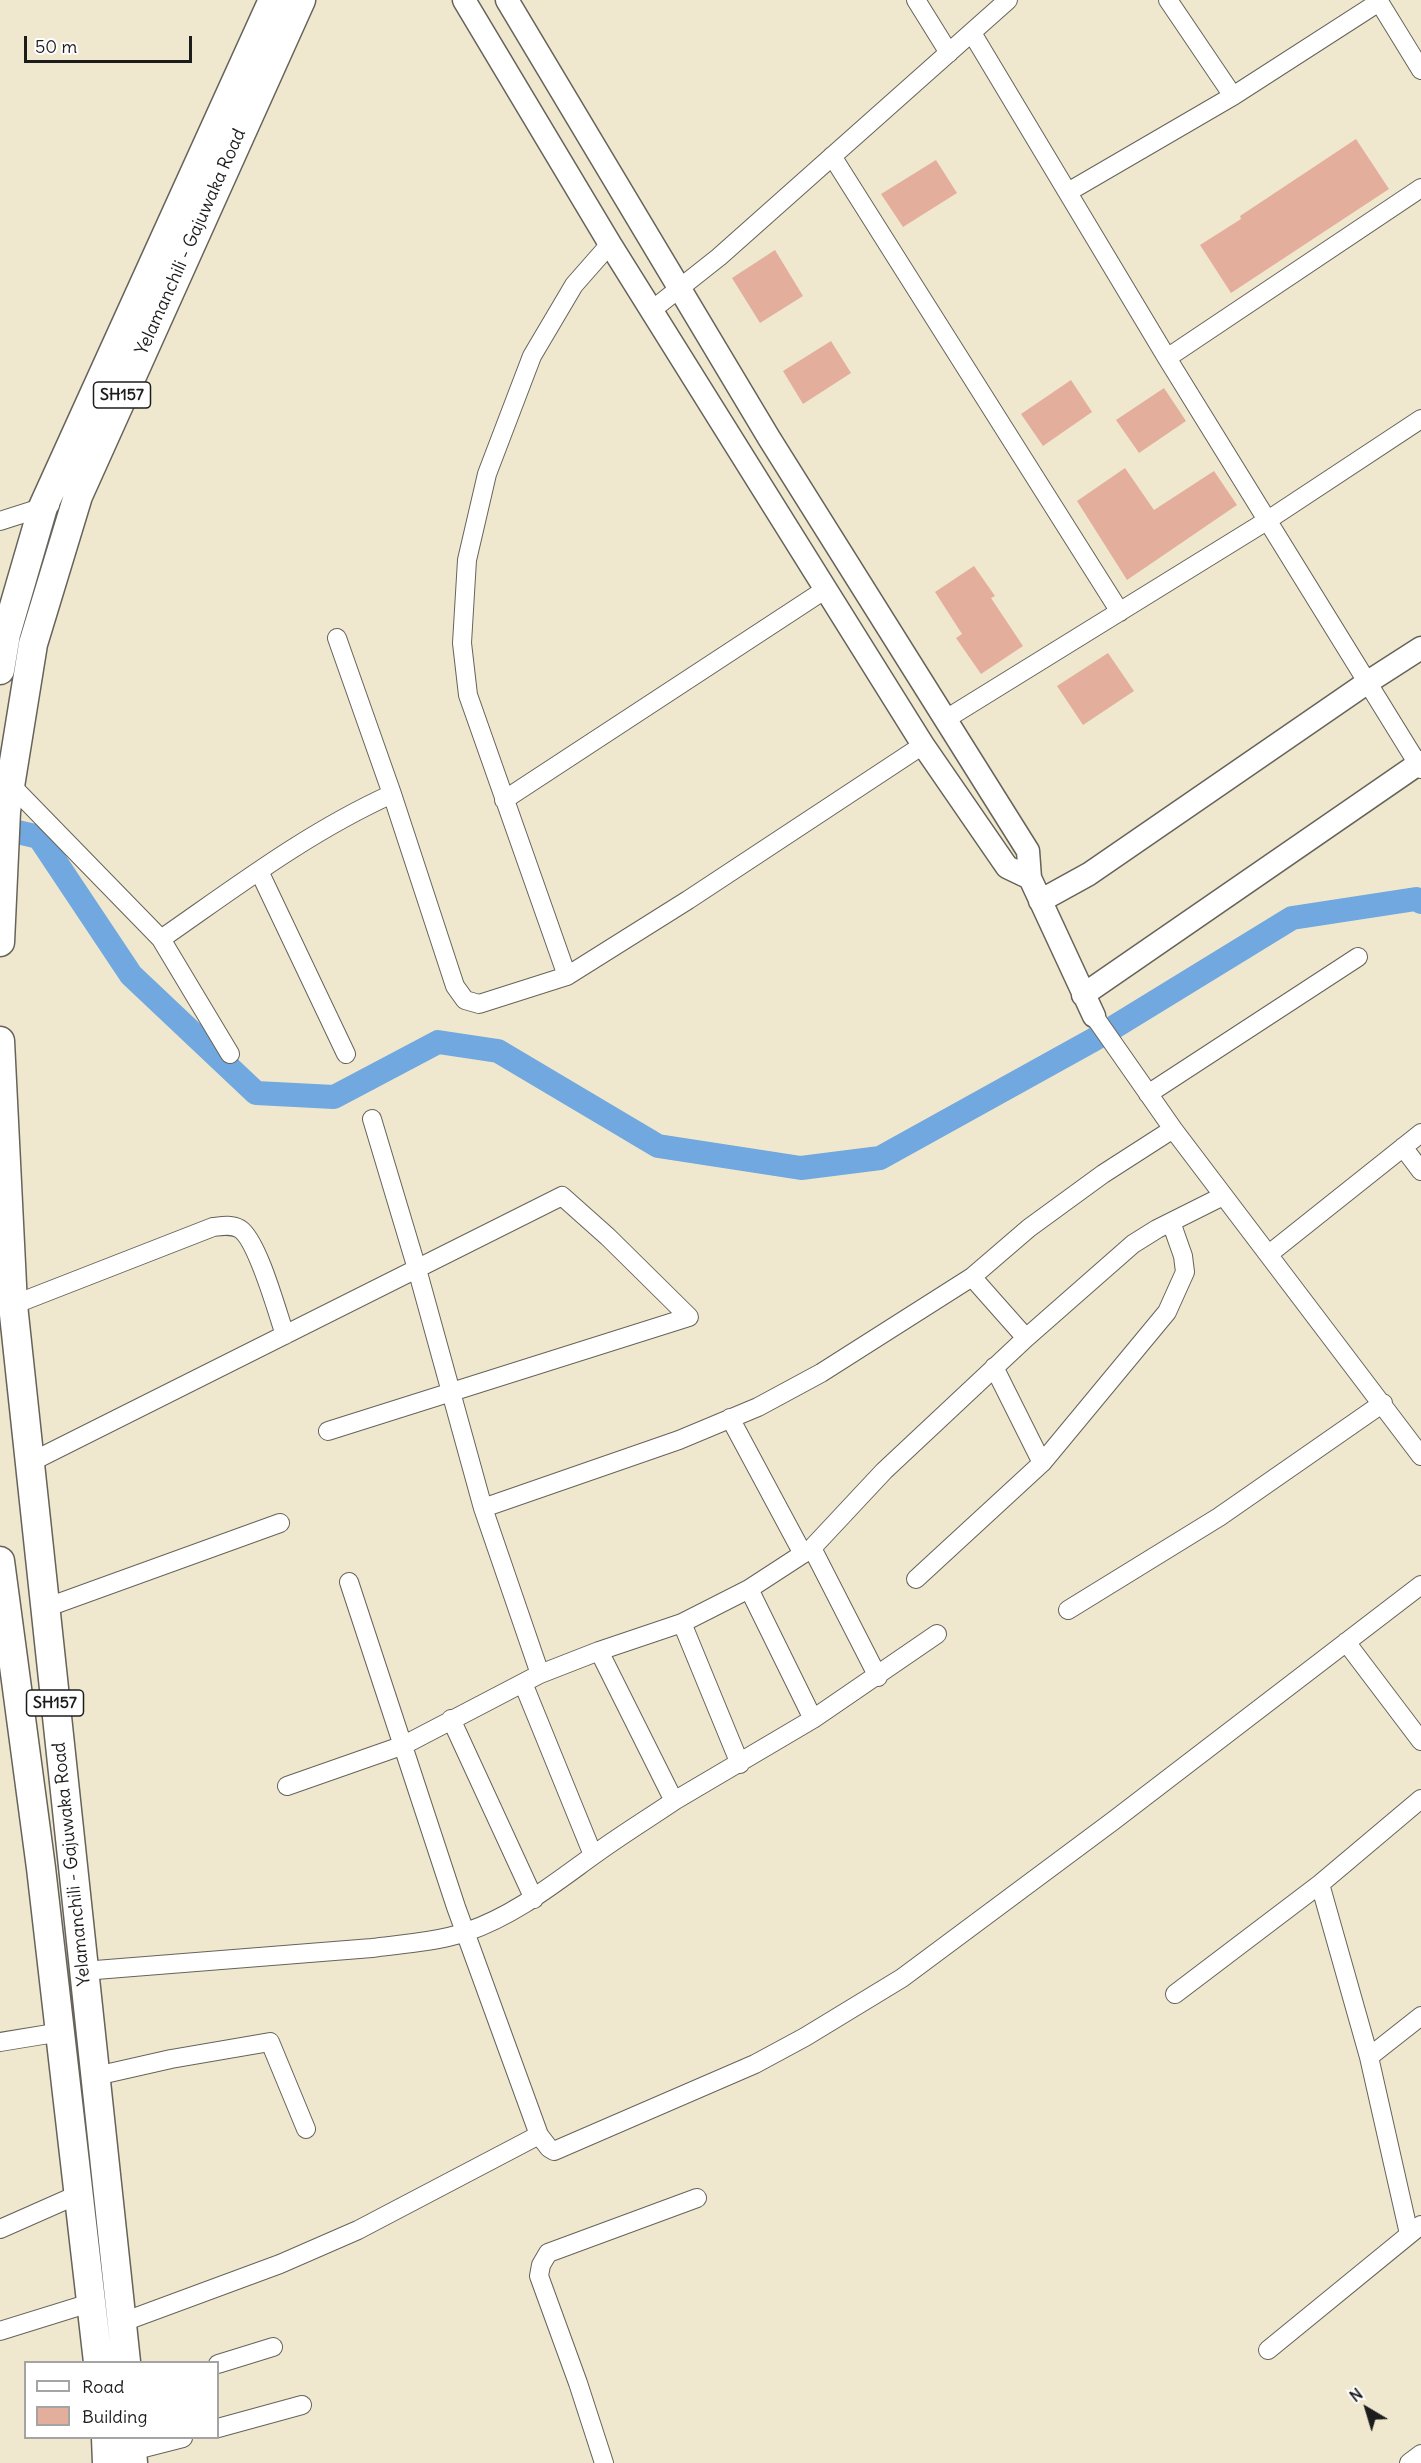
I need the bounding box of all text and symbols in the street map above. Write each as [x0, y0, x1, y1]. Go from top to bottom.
scale bar [27, 24, 195, 62]
text: 50 m [35, 35, 77, 58]
street label: Yelamanchili - Gajuwaka Road [131, 126, 251, 358]
road number: SH157 [94, 382, 150, 408]
road number: SH157 [26, 1690, 84, 1716]
street label: Yelamanchili - Gajuwaka Road [48, 1741, 96, 1987]
legend [24, 2361, 219, 2439]
text: Road [82, 2375, 124, 2398]
north arrow [1337, 2379, 1397, 2439]
text: N [1345, 2384, 1366, 2406]
text: Building [82, 2405, 147, 2428]

